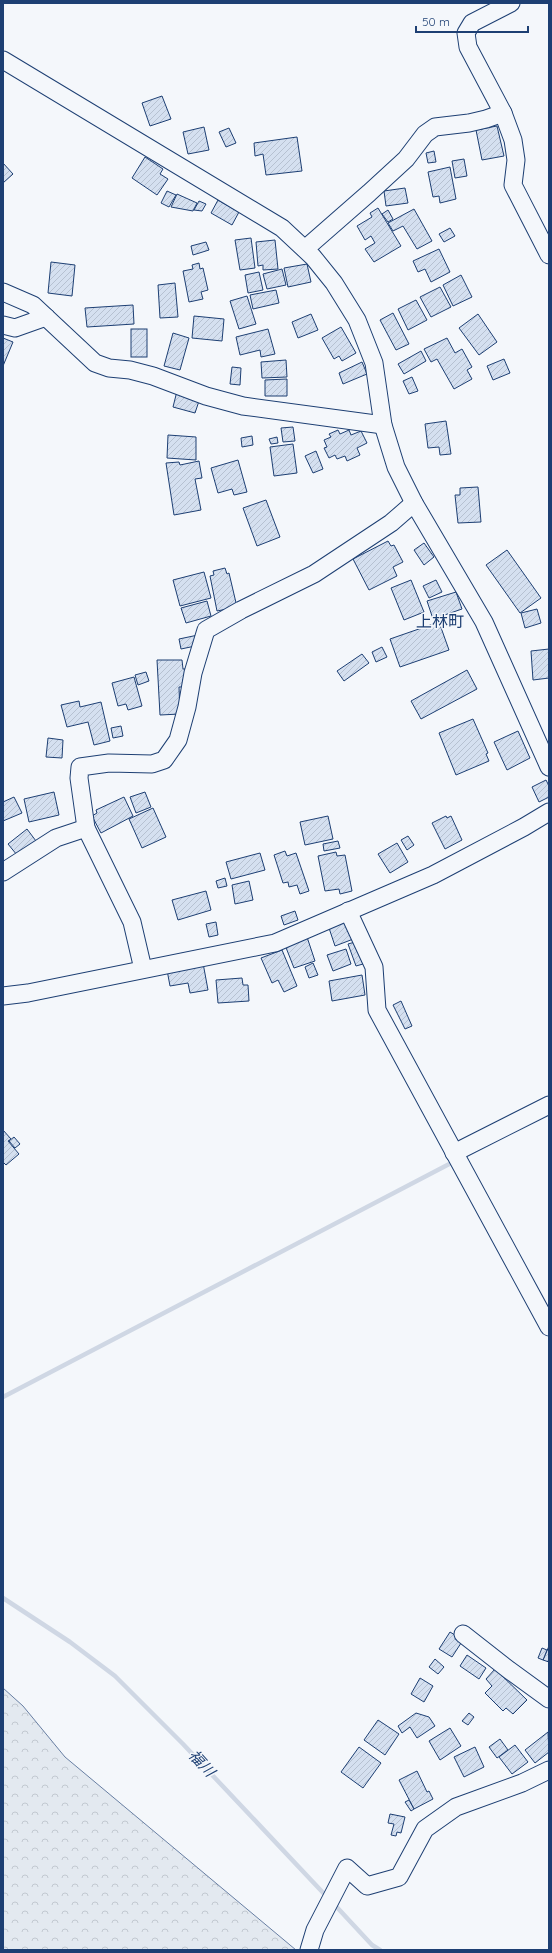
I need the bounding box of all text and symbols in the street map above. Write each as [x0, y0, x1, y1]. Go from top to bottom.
scale bar [416, 8, 528, 34]
text: 50 m [422, 14, 450, 29]
district label: 上林町 [416, 611, 464, 631]
water label: 福川 [185, 1746, 221, 1782]

